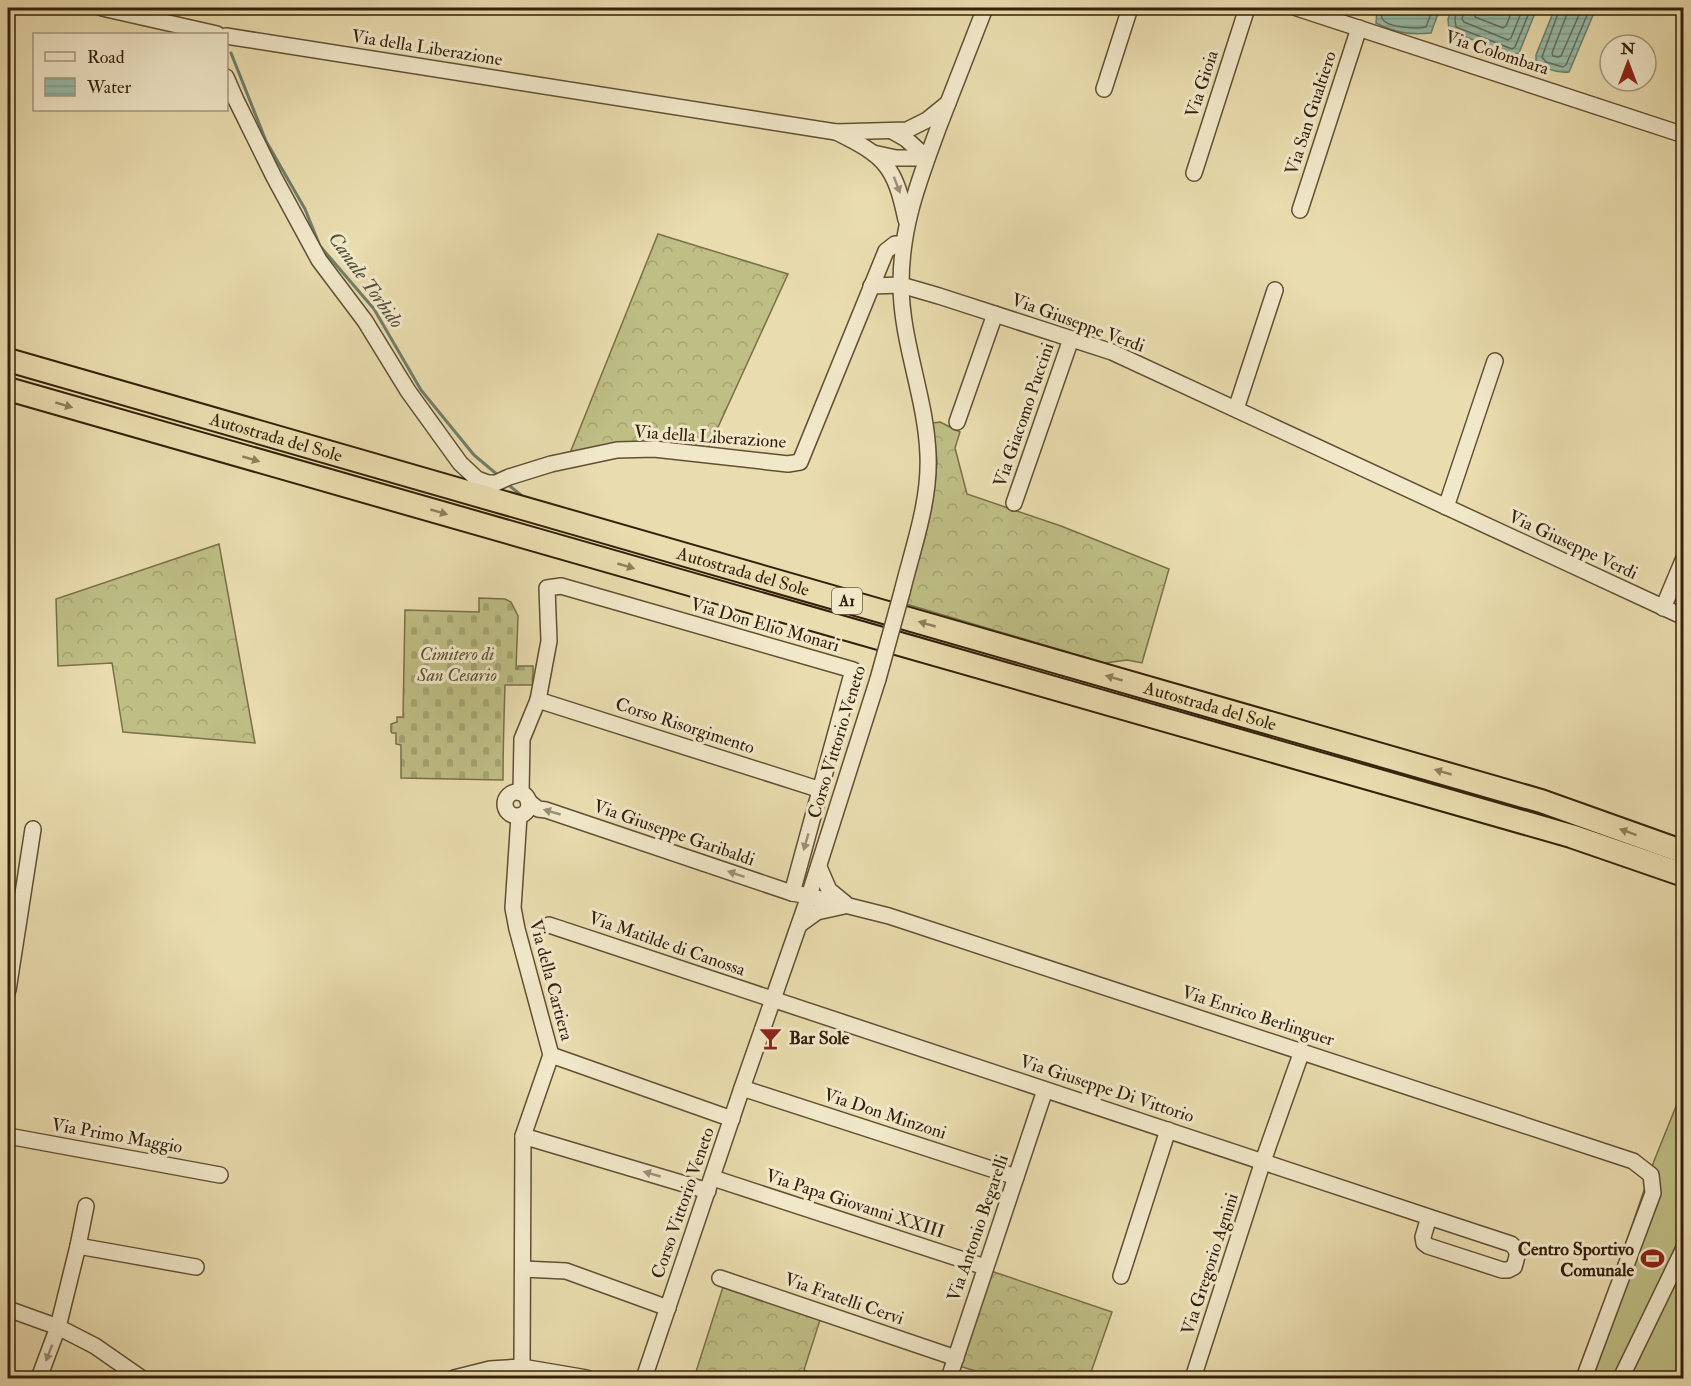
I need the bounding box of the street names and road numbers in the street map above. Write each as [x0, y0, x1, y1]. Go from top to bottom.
street label: Via della Liberazione [350, 25, 505, 71]
street label: Via Colombara [1442, 25, 1552, 81]
street label: Via Gioia [1180, 47, 1224, 120]
street label: Via San Gualtiero [1280, 48, 1342, 178]
street label: Via Giuseppe Verdi [1008, 288, 1148, 358]
street label: Via Giacomo Puccini [988, 340, 1060, 490]
street label: Autostrada del Sole [206, 407, 345, 467]
street label: Via della Liberazione [633, 420, 787, 454]
street label: Via Giuseppe Verdi [1505, 505, 1641, 585]
street label: Autostrada del Sole [673, 541, 813, 602]
road number: A1 [832, 588, 862, 614]
street label: Via Don Elio Monari [688, 593, 842, 657]
street label: Corso Vittorio Veneto [803, 662, 871, 821]
street label: Autostrada del Sole [1140, 676, 1280, 736]
street label: Corso Risorgimento [612, 693, 758, 759]
street label: Via Giuseppe Garibaldi [590, 795, 758, 872]
street label: Via Matilde di Canossa [586, 906, 749, 982]
street label: Via della Cartiera [524, 917, 578, 1044]
street label: Via Enrico Berlinguer [1179, 980, 1338, 1052]
street label: Via Giuseppe Di Vittorio [1017, 1050, 1197, 1128]
street label: Via Don Minzoni [821, 1083, 950, 1145]
street label: Via Primo Maggio [50, 1113, 185, 1159]
street label: Corso Vittorio Veneto [646, 1124, 720, 1282]
street label: Via Antonio Begarelli [942, 1151, 1014, 1305]
street label: Via Papa Giovanni XXIII [763, 1164, 947, 1244]
street label: Via Gregorio Agnini [1176, 1190, 1244, 1338]
street label: Via Fratelli Cervi [781, 1268, 907, 1330]

